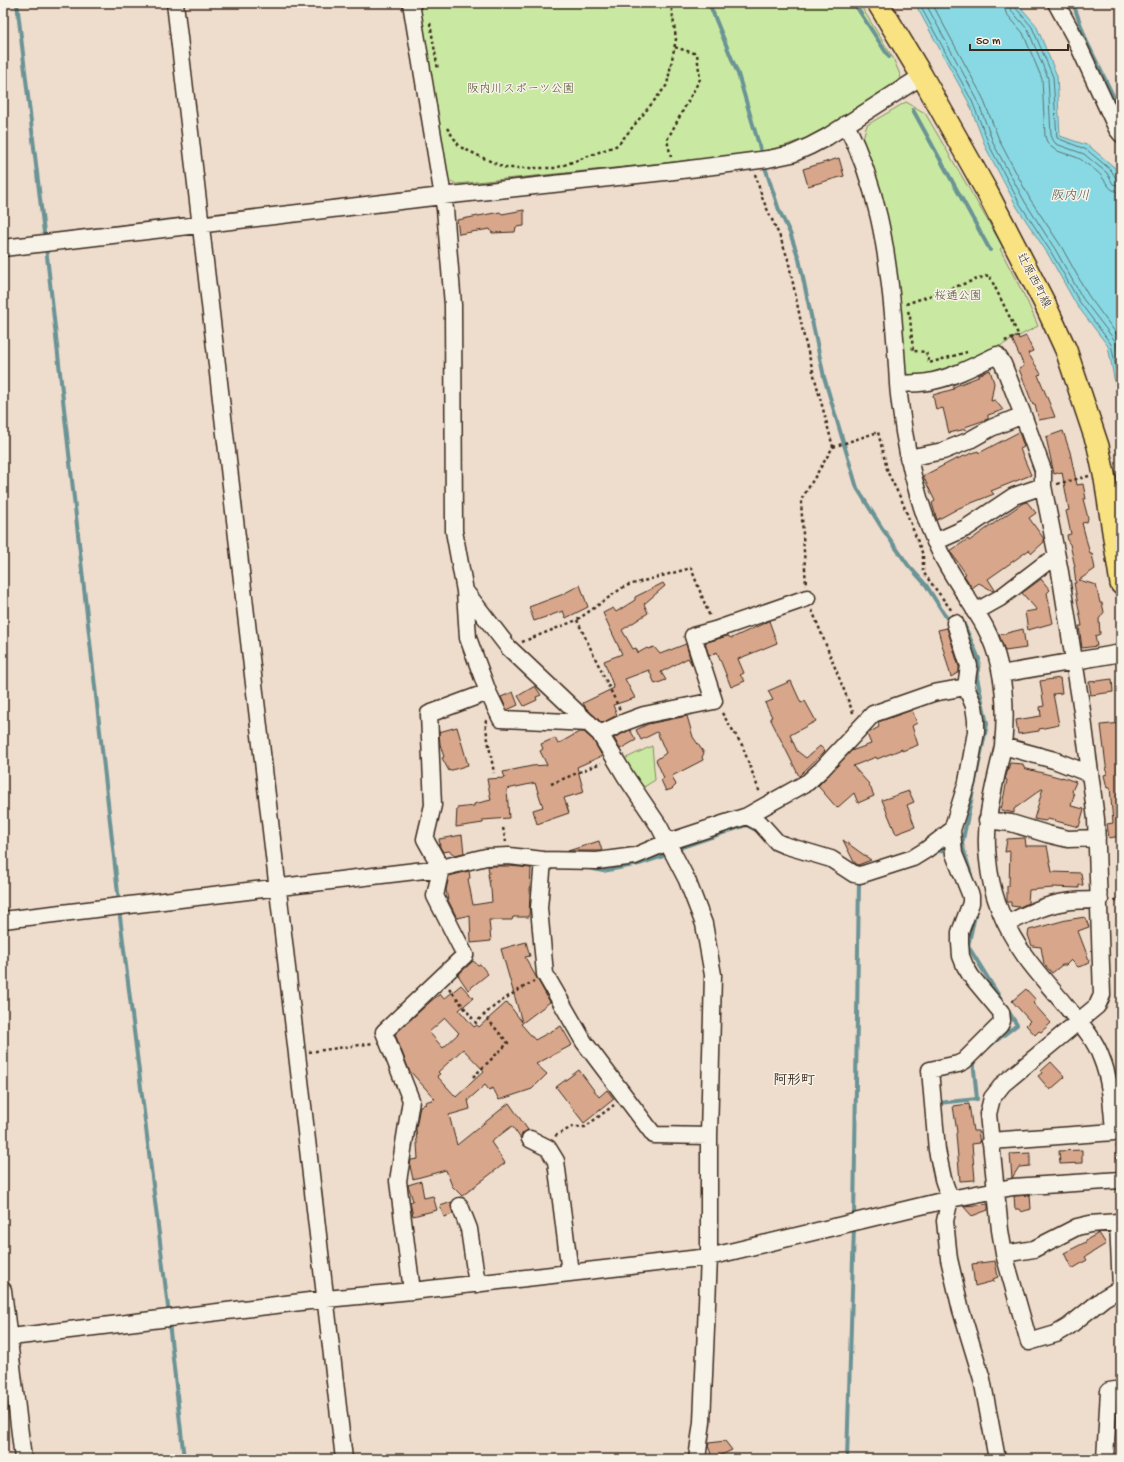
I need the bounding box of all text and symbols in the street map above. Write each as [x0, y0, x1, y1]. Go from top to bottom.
scale bar [970, 26, 1068, 52]
text: 50 m [976, 35, 1001, 49]
park label: 阪内川スポーツ公園 [467, 82, 575, 97]
water label: 阪内川 [1050, 188, 1090, 204]
street label: 辻原西町線 [1013, 251, 1054, 311]
park label: 桜通公園 [934, 289, 982, 304]
district label: 阿形町 [773, 1073, 815, 1090]

